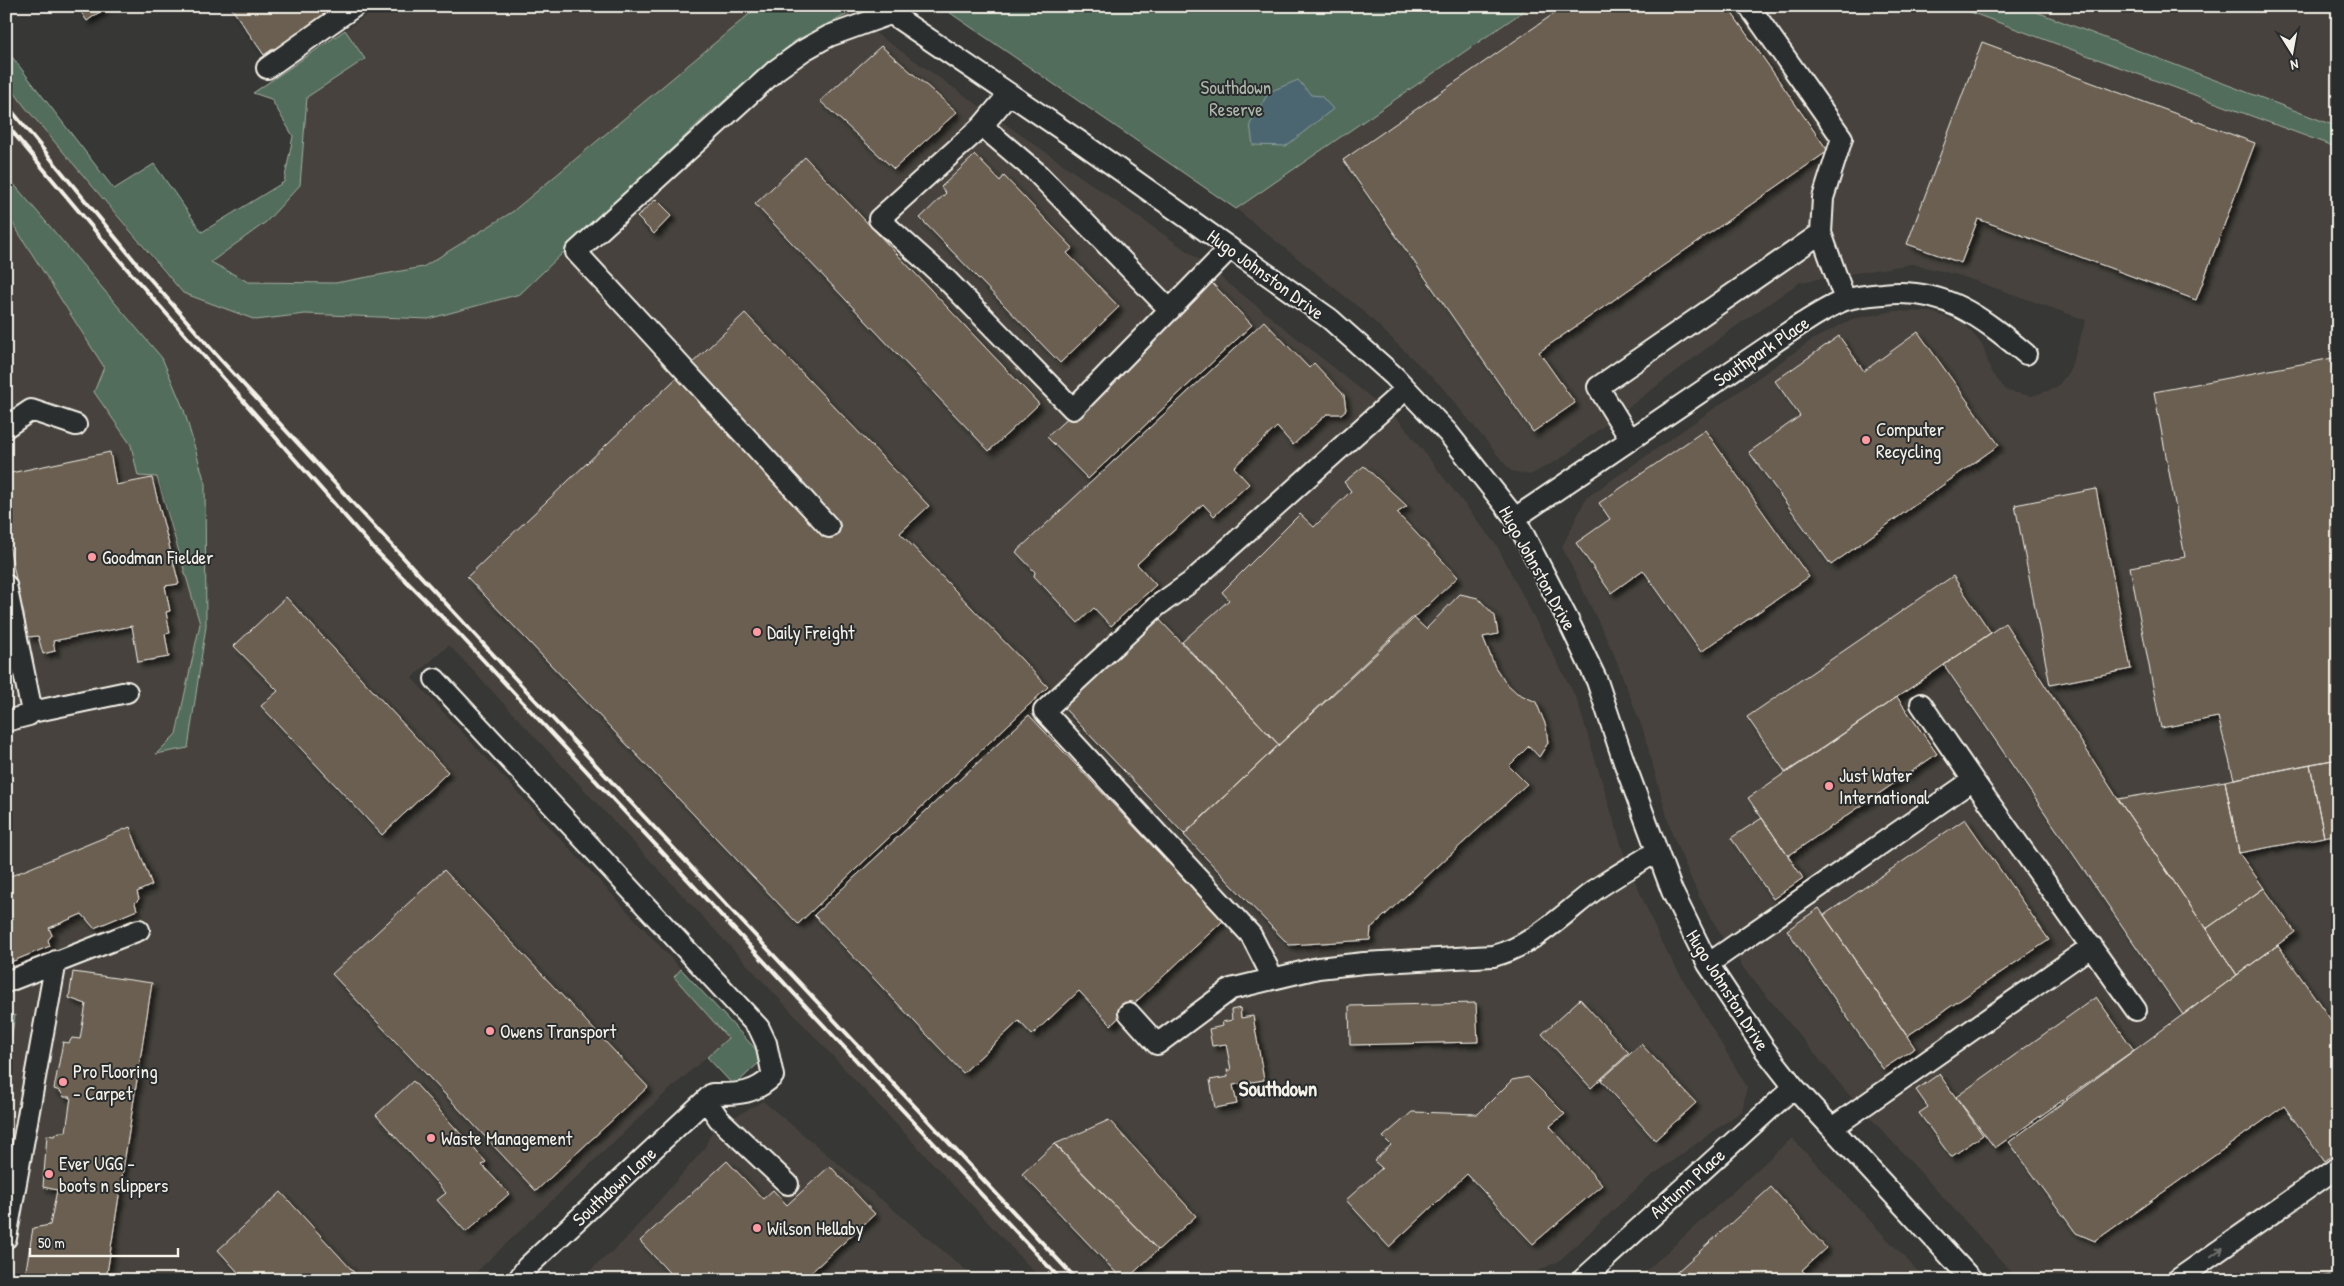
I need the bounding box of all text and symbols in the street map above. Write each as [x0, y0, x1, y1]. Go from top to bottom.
north arrow [2266, 28, 2316, 78]
text: N [2289, 55, 2300, 75]
park label: Southdown Reserve [1201, 74, 1271, 122]
street label: Hugo Johnston Drive [1202, 223, 1330, 325]
street label: Southpark Place [1708, 309, 1814, 393]
place label: Computer Recycling [1876, 416, 1945, 464]
marker: Computer Recycling [1860, 434, 1872, 446]
street label: Hugo Johnston Drive [1493, 501, 1583, 635]
place label: Goodman Fielder [102, 544, 214, 570]
marker: Goodman Fielder [86, 551, 98, 563]
place label: Daily Freight [767, 619, 855, 645]
marker: Daily Freight [751, 626, 763, 638]
place label: Just Water International [1839, 762, 1930, 810]
marker: Just Water International [1823, 780, 1835, 792]
street label: Hugo Johnston Drive [1680, 924, 1776, 1056]
place label: Owens Transport [500, 1018, 617, 1044]
marker: Owens Transport [484, 1025, 496, 1037]
place label: Pro Flooring - Carpet [73, 1058, 158, 1106]
district label: Southdown [1239, 1074, 1317, 1103]
marker: Pro Flooring - Carpet [57, 1076, 69, 1088]
place label: Waste Management [441, 1125, 573, 1151]
marker: Waste Management [425, 1132, 437, 1144]
street label: Southdown Lane [566, 1140, 662, 1232]
street label: Autumn Place [1644, 1142, 1731, 1224]
place label: Ever UGG - boots n slippers [59, 1150, 168, 1198]
marker: Ever UGG - boots n slippers [43, 1168, 55, 1180]
place label: Wilson Hellaby [767, 1215, 864, 1241]
marker: Wilson Hellaby [751, 1222, 763, 1234]
scale bar [30, 1226, 178, 1258]
text: 50 m [38, 1232, 65, 1253]
one-way arrow [2210, 1247, 2224, 1257]

